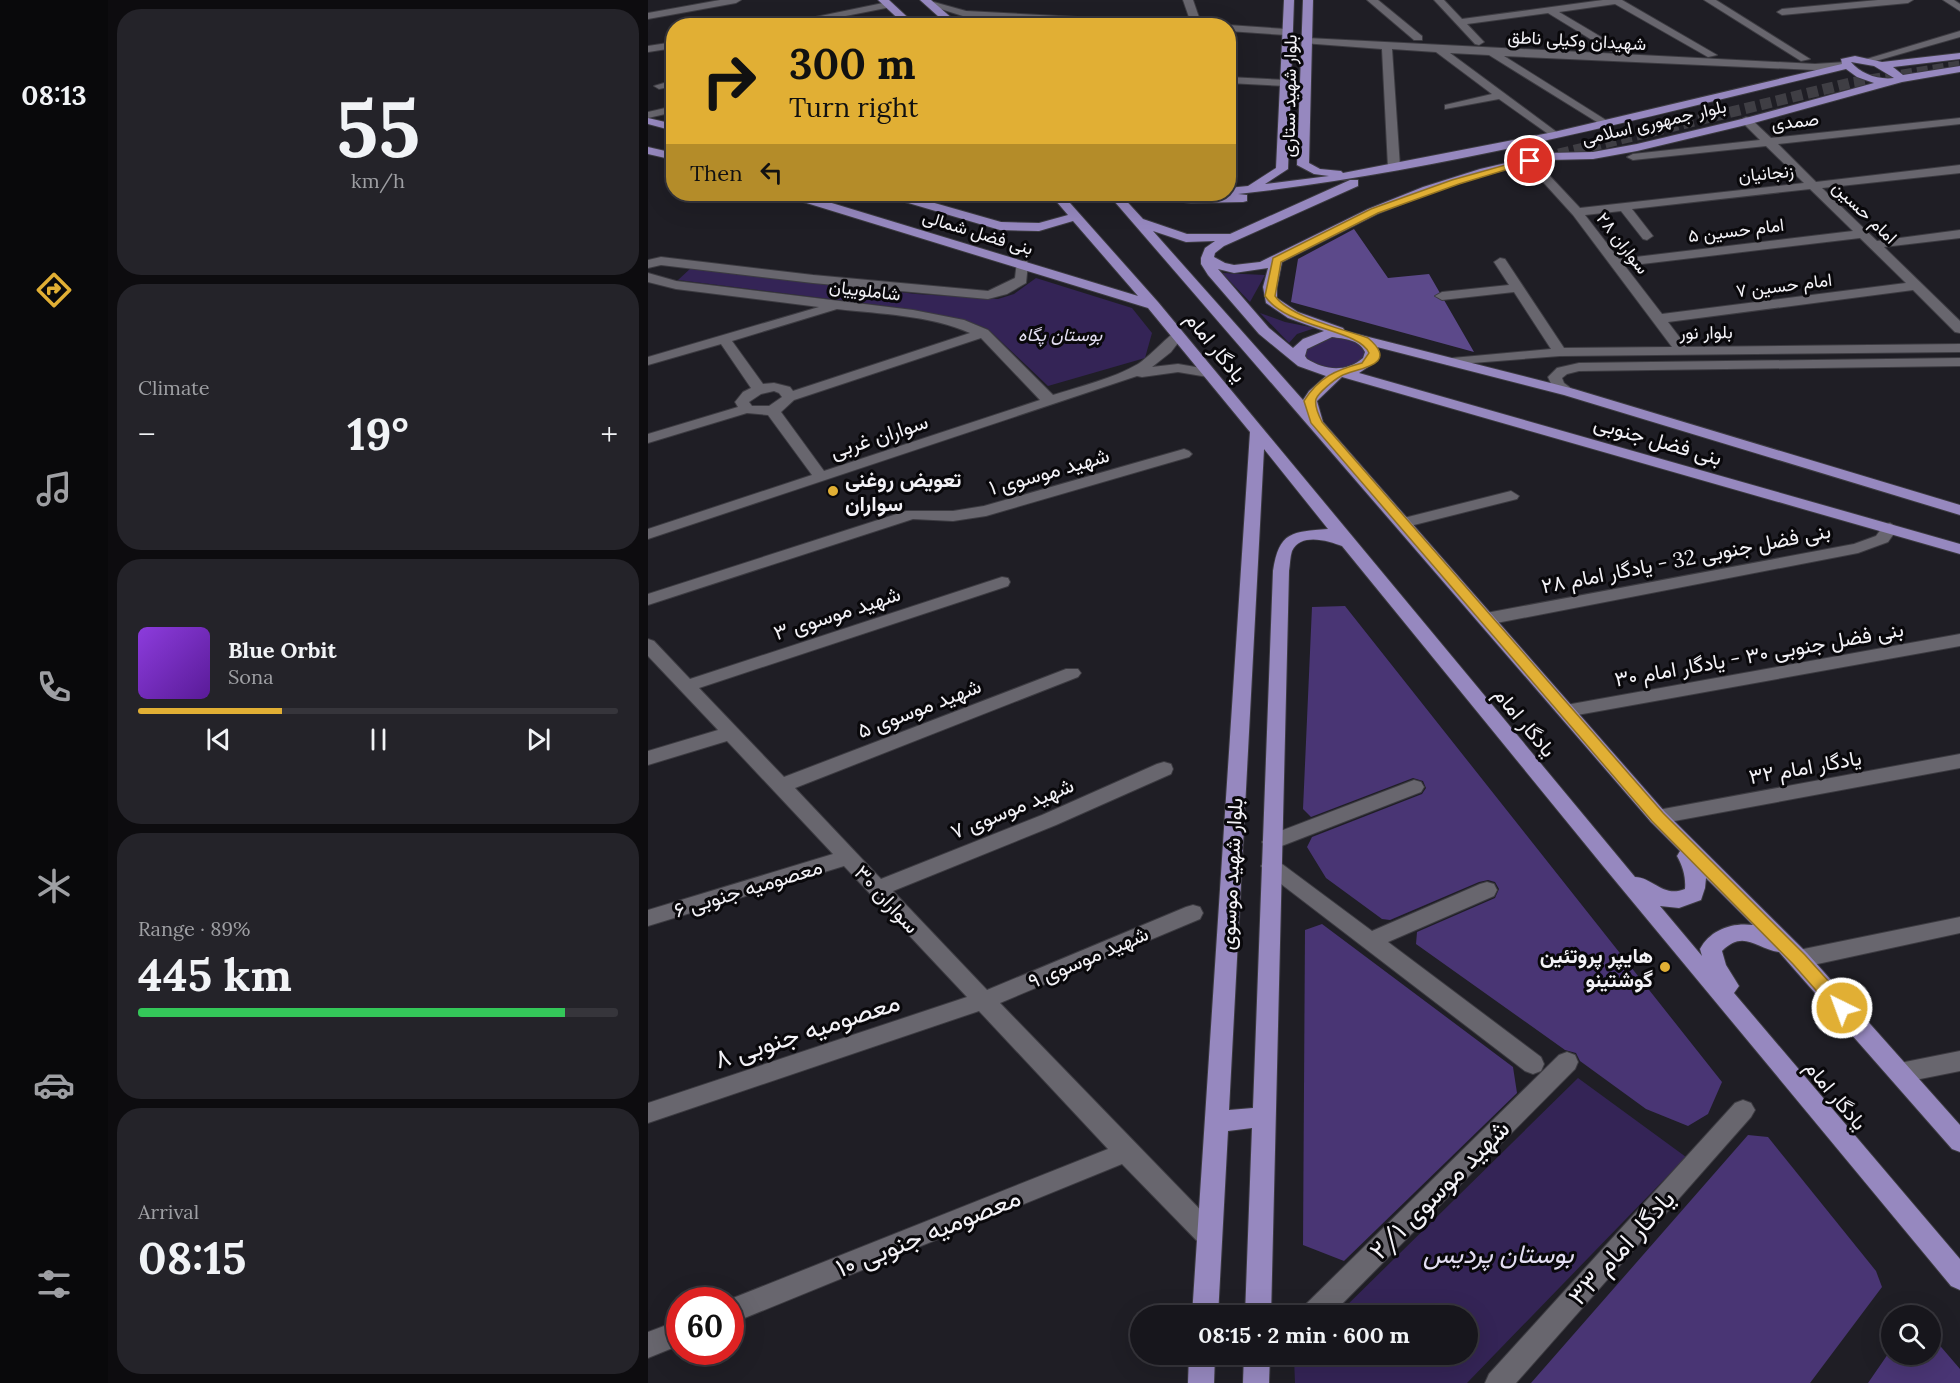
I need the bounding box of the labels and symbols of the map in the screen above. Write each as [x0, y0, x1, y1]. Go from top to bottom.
street label: شهیدان وکیلی ناطق [1507, 25, 1647, 55]
street label: بلوار شهید ستاری [1276, 34, 1302, 158]
street label: بلوار جمهوری اسلامی [1579, 94, 1729, 150]
street label: صمدی [1770, 107, 1820, 135]
pin [1504, 135, 1555, 186]
street label: زنجانیان [1737, 159, 1795, 187]
street label: امام حسین [1827, 175, 1902, 249]
street label: بنی فضل شمالی [920, 204, 1036, 260]
street label: سواران ۲۸ [1592, 207, 1654, 279]
street label: امام حسین ۵ [1687, 213, 1785, 248]
street label: امام حسین ۷ [1735, 268, 1833, 303]
street label: شاملوییان [828, 274, 902, 306]
street label: یادگار امام [1178, 306, 1253, 389]
street label: بلوار نور [1678, 320, 1733, 344]
park label: بوستان پگاه [1018, 323, 1103, 347]
street label: سواران غربی [827, 407, 931, 465]
street label: بنی فضل جنوبی [1591, 409, 1725, 471]
street label: شهید موسوی ۱ [986, 441, 1112, 501]
place label: تعویض روغنی سواران [845, 466, 962, 517]
marker: تعویض روغنی سواران [826, 484, 840, 498]
street label: بنی فضل جنوبی 32 - یادگار امام ۲۸ [1539, 517, 1833, 600]
street label: شهید موسوی ۳ [770, 580, 904, 646]
street label: بنی فضل جنوبی ۳۰ - یادگار امام ۳۰ [1612, 615, 1906, 694]
street label: شهید موسوی ۵ [853, 672, 985, 744]
street label: یادگار امام [1487, 681, 1562, 763]
street label: یادگار امام ۳۲ [1747, 744, 1864, 791]
street label: شهید موسوی ۷ [946, 771, 1078, 845]
street label: بلوار شهید موسوی [1214, 797, 1248, 951]
street label: معصومیه جنوبی ۶ [670, 853, 826, 923]
street label: سواران ۳۰ [849, 859, 925, 939]
street label: شهید موسوی ۹ [1024, 920, 1152, 994]
place label: هایپر پروتئین گوشتینو [1540, 942, 1653, 993]
marker: هایپر پروتئین گوشتینو [1658, 960, 1672, 974]
position arrow [1810, 976, 1874, 1040]
street label: معصومیه جنوبی ۸ [710, 984, 904, 1076]
street label: یادگار امام [1798, 1054, 1873, 1136]
street label: شهید موسوی ۲/۱ [1362, 1112, 1517, 1267]
street label: معصومیه جنوبی ۱۰ [831, 1180, 1025, 1284]
street label: یادگار امام ۳۳ [1560, 1182, 1682, 1312]
park label: بوستان پردیس [1423, 1237, 1575, 1272]
speed limit sign: 60 [666, 1287, 744, 1365]

